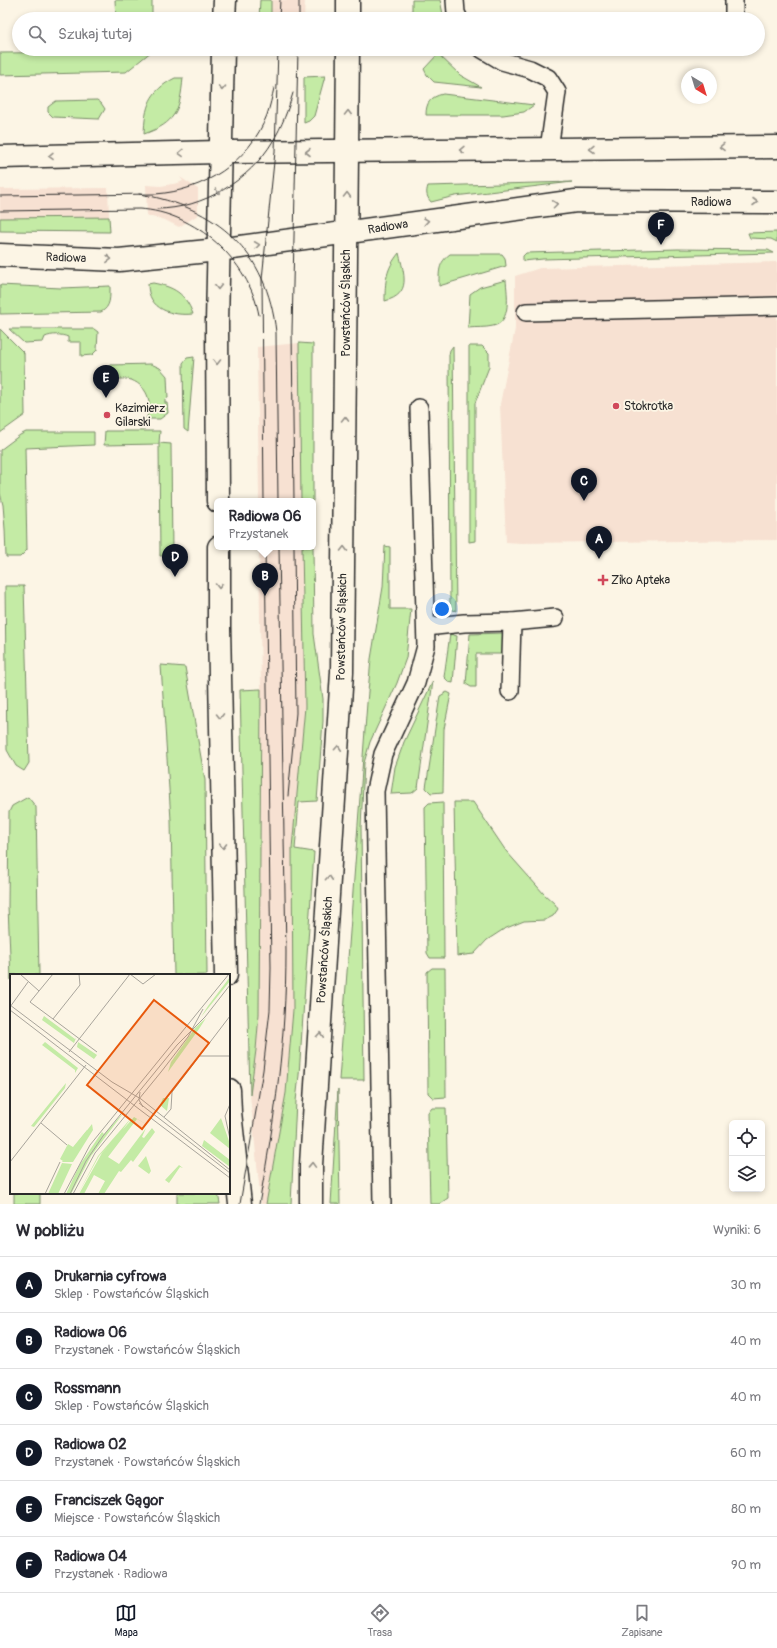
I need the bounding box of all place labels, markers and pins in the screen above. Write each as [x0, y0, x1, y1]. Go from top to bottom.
pin: F [648, 212, 674, 245]
pin: E [93, 365, 119, 398]
place label: Stokrotka [624, 399, 674, 414]
place label: Kazimierz Gilarski [115, 401, 165, 430]
marker: Stokrotka [611, 401, 621, 411]
marker: Kazimierz Gilarski [102, 410, 112, 420]
pin: C [571, 468, 597, 501]
pin: A [586, 526, 612, 559]
pin: D [162, 544, 188, 577]
pin: B [252, 563, 278, 596]
place label: Ziko Apteka [611, 573, 671, 588]
marker: Ziko Apteka [598, 575, 608, 585]

